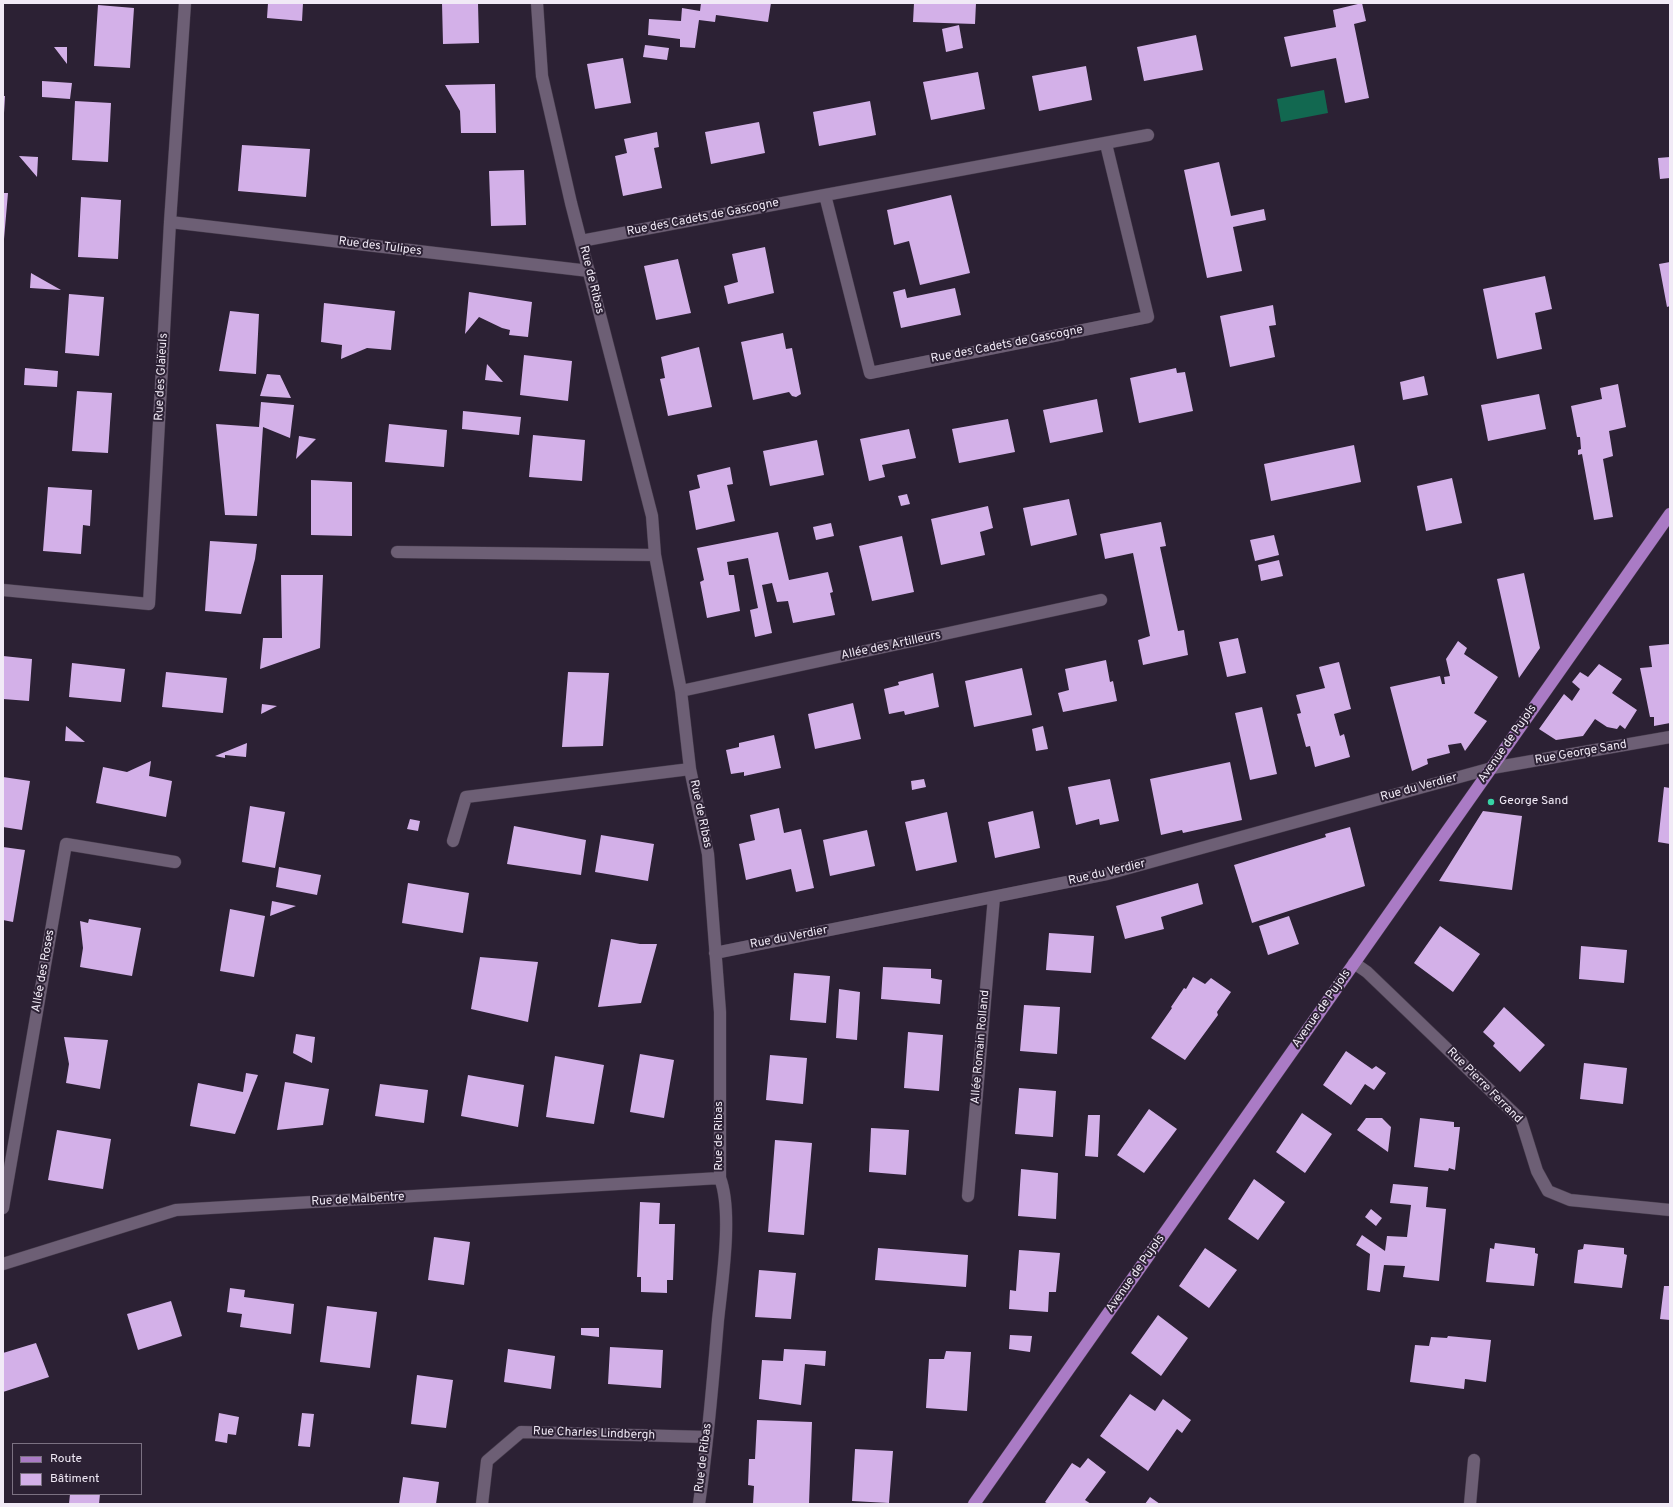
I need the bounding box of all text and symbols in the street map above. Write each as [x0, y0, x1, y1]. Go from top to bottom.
street label: Rue des Cadets de Gascogne [626, 196, 780, 240]
street label: Rue des Tulipes [338, 235, 422, 259]
street label: Rue de Ribas [576, 244, 606, 316]
street label: Rue des Cadets de Gascogne [930, 323, 1084, 367]
street label: Rue des Glaïeuls [153, 333, 171, 421]
street label: Allée des Artilleurs [840, 628, 942, 664]
street label: Avenue de Pujols [1476, 702, 1540, 786]
street label: Rue George Sand [1534, 738, 1628, 768]
street label: Rue du Verdier [1379, 771, 1459, 805]
street label: Rue de Ribas [686, 778, 714, 850]
place label: George Sand [1499, 795, 1568, 809]
marker: George Sand [1486, 797, 1496, 807]
street label: Rue du Verdier [1067, 857, 1147, 889]
street label: Rue du Verdier [749, 923, 829, 953]
street label: Allée des Roses [30, 929, 58, 1013]
street label: Avenue de Pujols [1290, 967, 1354, 1051]
street label: Allée Romain Rolland [969, 989, 993, 1105]
street label: Rue Pierre Ferrand [1443, 1045, 1525, 1127]
street label: Rue de Ribas [713, 1101, 727, 1171]
street label: Rue de Malbentre [311, 1190, 405, 1210]
street label: Avenue de Pujols [1104, 1232, 1168, 1316]
street label: Rue de Ribas [693, 1423, 715, 1493]
street label: Rue Charles Lindbergh [533, 1425, 655, 1443]
legend [12, 1443, 142, 1495]
text: Route [50, 1451, 82, 1467]
text: Bâtiment [50, 1471, 100, 1487]

